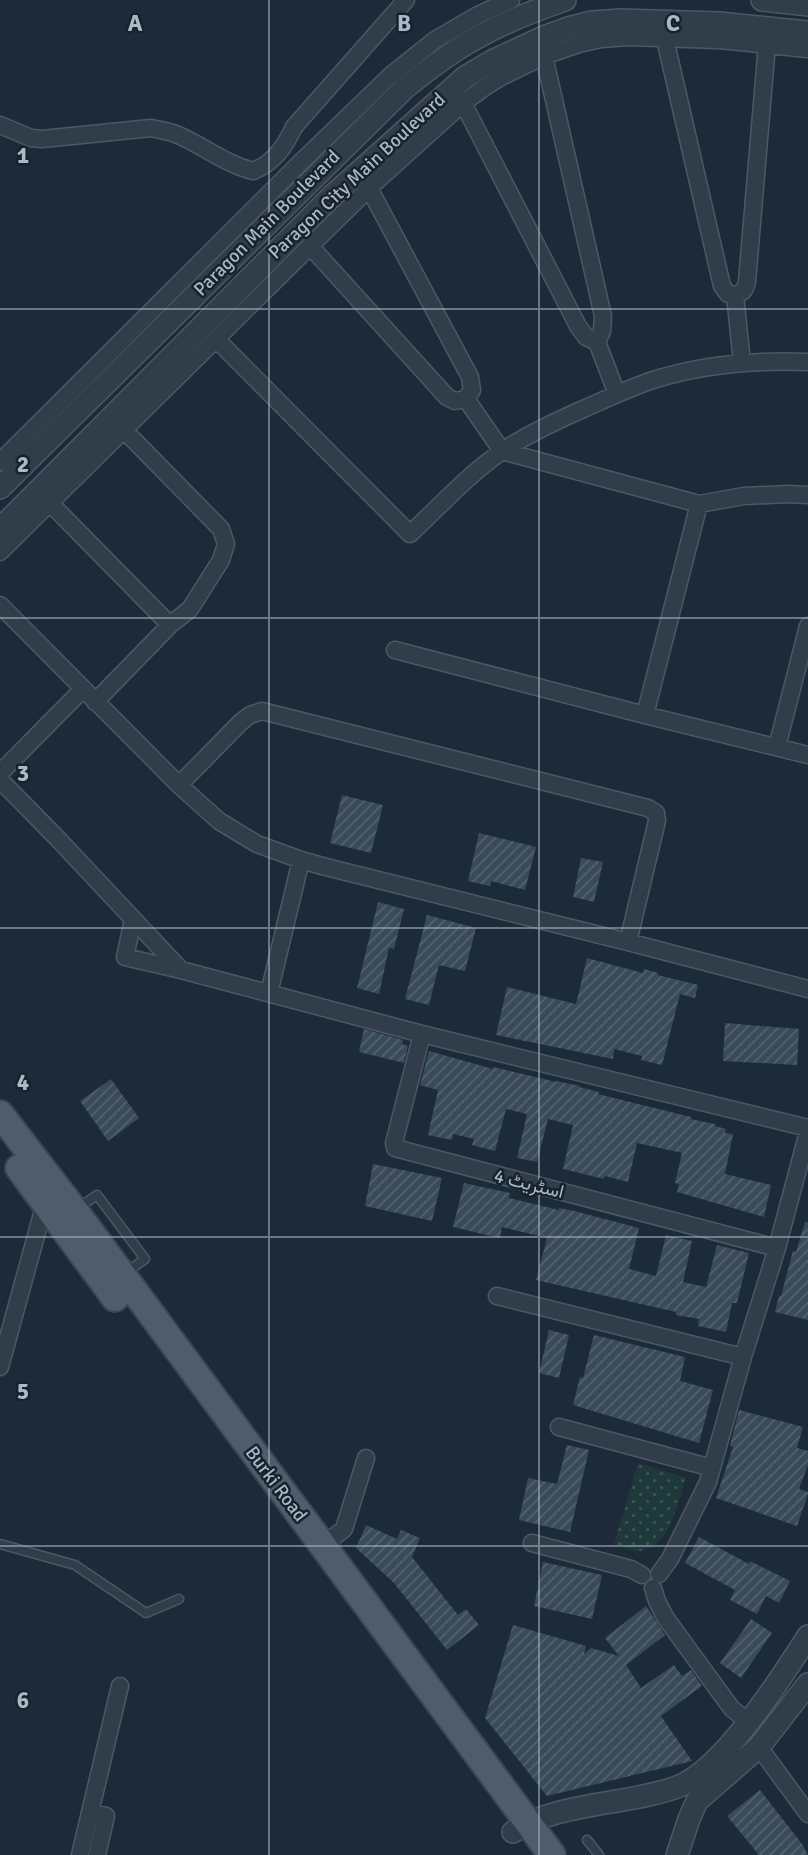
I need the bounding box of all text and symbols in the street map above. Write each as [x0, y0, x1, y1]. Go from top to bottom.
text: A [128, 9, 143, 38]
text: B [397, 9, 411, 38]
text: C [666, 9, 680, 38]
street label: Paragon City Main Boulevard [263, 88, 451, 264]
text: 1 [17, 141, 29, 170]
street label: Paragon Main Boulevard [189, 145, 345, 301]
text: 2 [17, 450, 29, 479]
text: 3 [17, 759, 29, 788]
text: 4 [17, 1068, 29, 1097]
street label: اسٹریٹ 4 [492, 1164, 566, 1204]
text: 5 [17, 1377, 29, 1406]
street label: Burki Road [240, 1442, 312, 1526]
text: 6 [17, 1686, 29, 1715]

